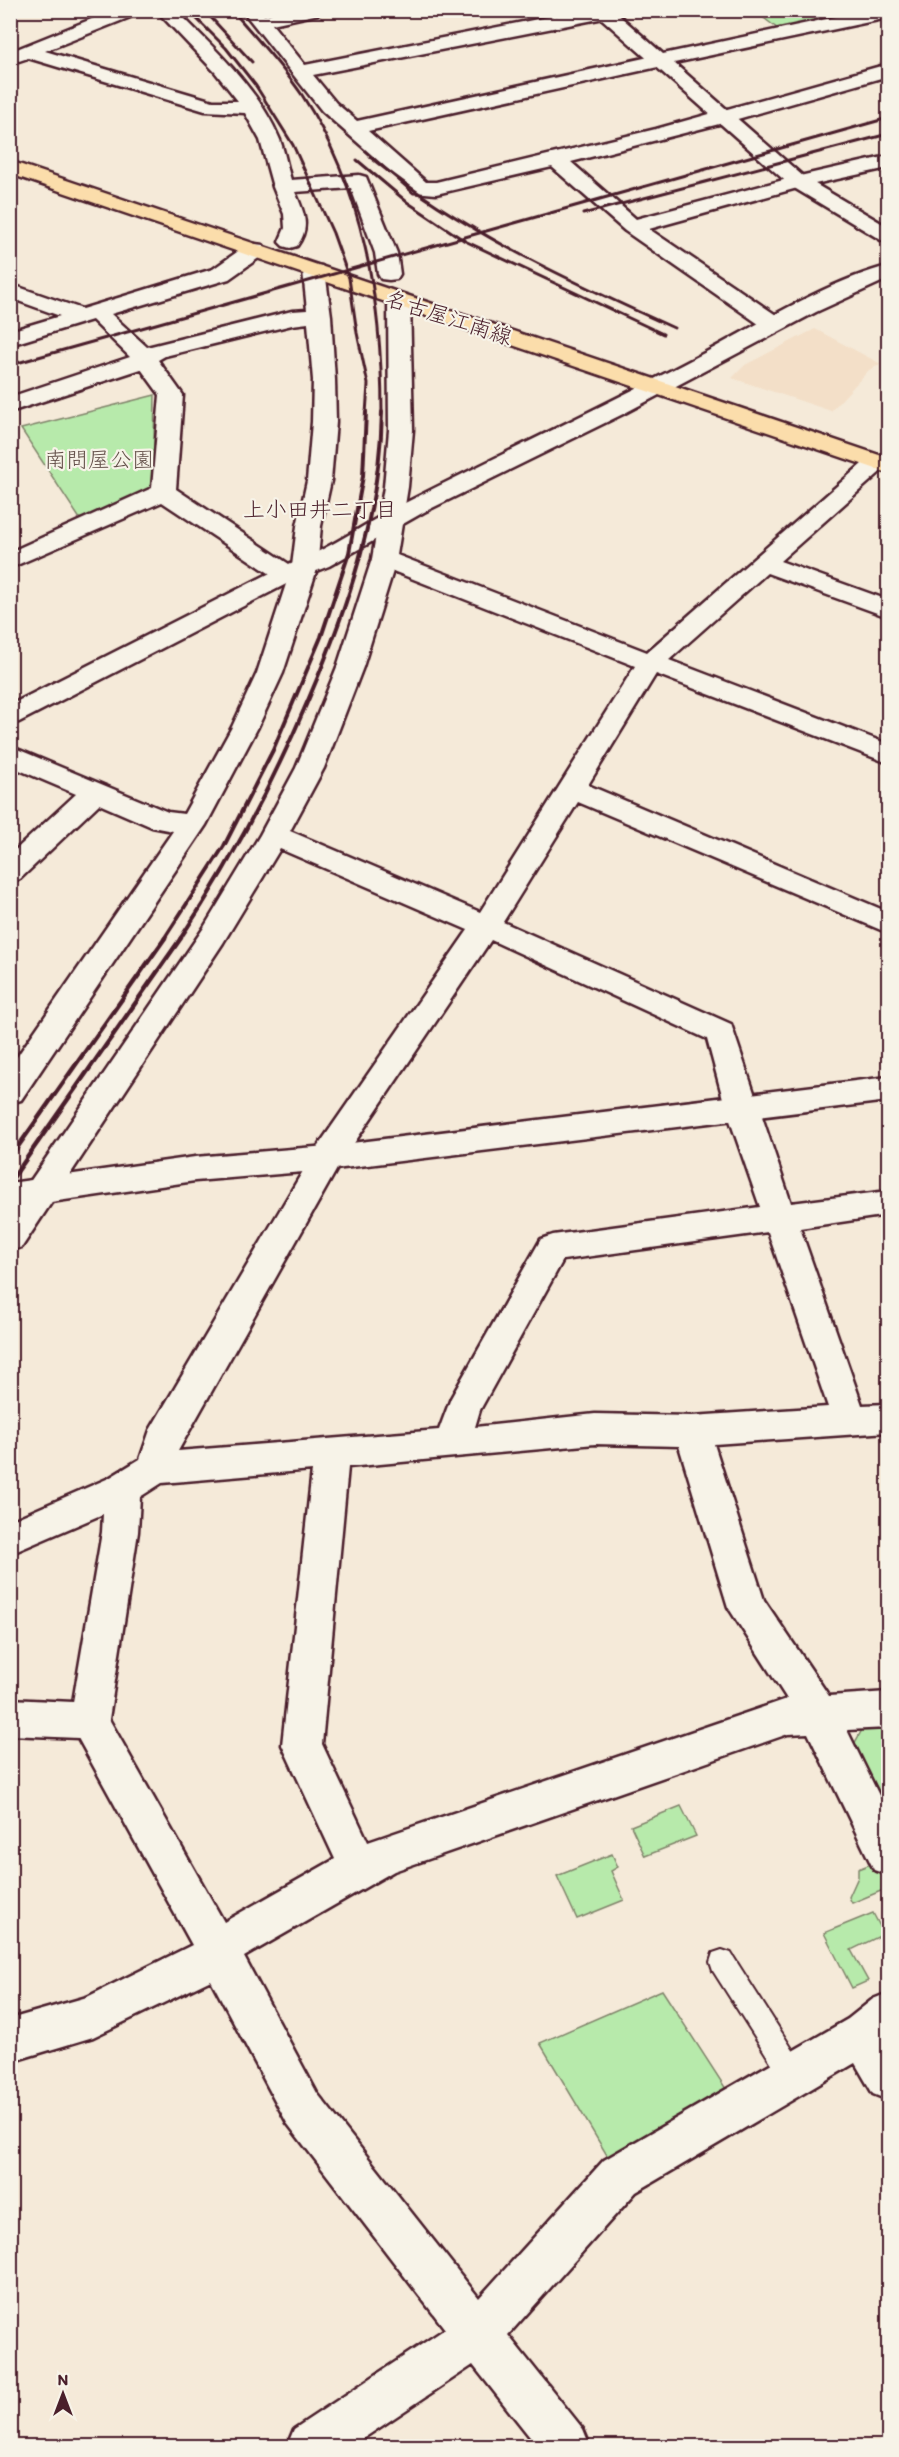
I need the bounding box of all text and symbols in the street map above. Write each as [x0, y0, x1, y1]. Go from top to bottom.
street label: 名古屋江南線 [382, 284, 516, 351]
park label: 南問屋公園 [44, 446, 154, 473]
district label: 上小田井二丁目 [243, 496, 397, 523]
north arrow [33, 2364, 93, 2424]
text: N [58, 2370, 68, 2389]

